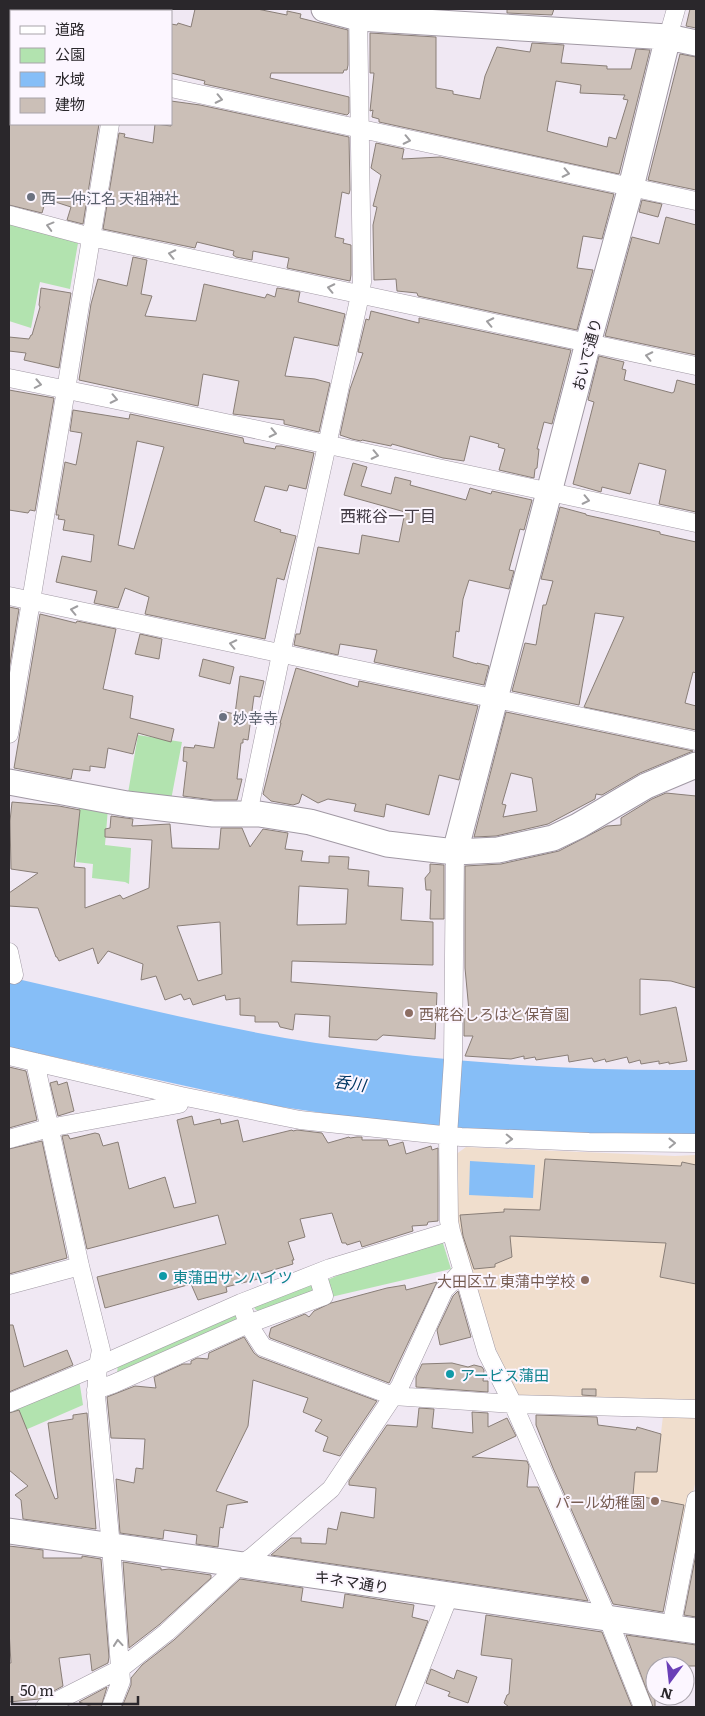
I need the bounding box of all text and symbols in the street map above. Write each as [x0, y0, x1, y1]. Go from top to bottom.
legend [10, 10, 172, 125]
text: 道路 [55, 17, 85, 40]
text: 公園 [55, 42, 85, 65]
text: 水域 [55, 67, 85, 90]
text: 建物 [55, 92, 85, 115]
one-way arrow [214, 93, 223, 104]
one-way arrow [403, 134, 411, 144]
one-way arrow [562, 167, 570, 178]
place label: 西一仲江名 天祖神社 [41, 186, 179, 209]
marker: 西一仲江名 天祖神社 [25, 191, 37, 203]
one-way arrow [46, 222, 54, 232]
one-way arrow [167, 250, 176, 260]
one-way arrow [326, 284, 335, 294]
street label: おいで通り [565, 315, 607, 393]
one-way arrow [485, 317, 494, 328]
one-way arrow [644, 351, 653, 362]
one-way arrow [33, 378, 42, 388]
one-way arrow [110, 393, 119, 404]
one-way arrow [269, 427, 278, 438]
one-way arrow [371, 449, 380, 460]
one-way arrow [581, 494, 590, 505]
district label: 西糀谷一丁目 [340, 503, 436, 527]
one-way arrow [70, 606, 79, 616]
one-way arrow [229, 640, 238, 650]
place label: 妙幸寺 [233, 706, 278, 729]
marker: 妙幸寺 [217, 711, 229, 723]
place label: 西糀谷しろはと保育園 [419, 1002, 569, 1025]
marker: 西糀谷しろはと保育園 [403, 1007, 415, 1019]
water label: 呑川 [332, 1068, 369, 1096]
one-way arrow [506, 1133, 514, 1144]
one-way arrow [668, 1138, 676, 1148]
place label: 東蒲田サンハイツ [173, 1265, 293, 1288]
place label: 大田区立 東蒲中学校 [437, 1269, 575, 1292]
marker: 東蒲田サンハイツ [157, 1270, 169, 1282]
marker: 大田区立 東蒲中学校 [579, 1274, 591, 1286]
place label: アービス蒲田 [460, 1363, 549, 1386]
marker: アービス蒲田 [444, 1368, 456, 1380]
place label: パール幼稚園 [555, 1490, 645, 1513]
marker: パール幼稚園 [649, 1495, 661, 1507]
street label: キネマ通り [313, 1564, 391, 1598]
one-way arrow [112, 1639, 123, 1647]
north arrow [645, 1656, 695, 1706]
scale bar [12, 1674, 139, 1706]
text: 50 m [20, 1678, 54, 1701]
text: N [658, 1683, 675, 1706]

